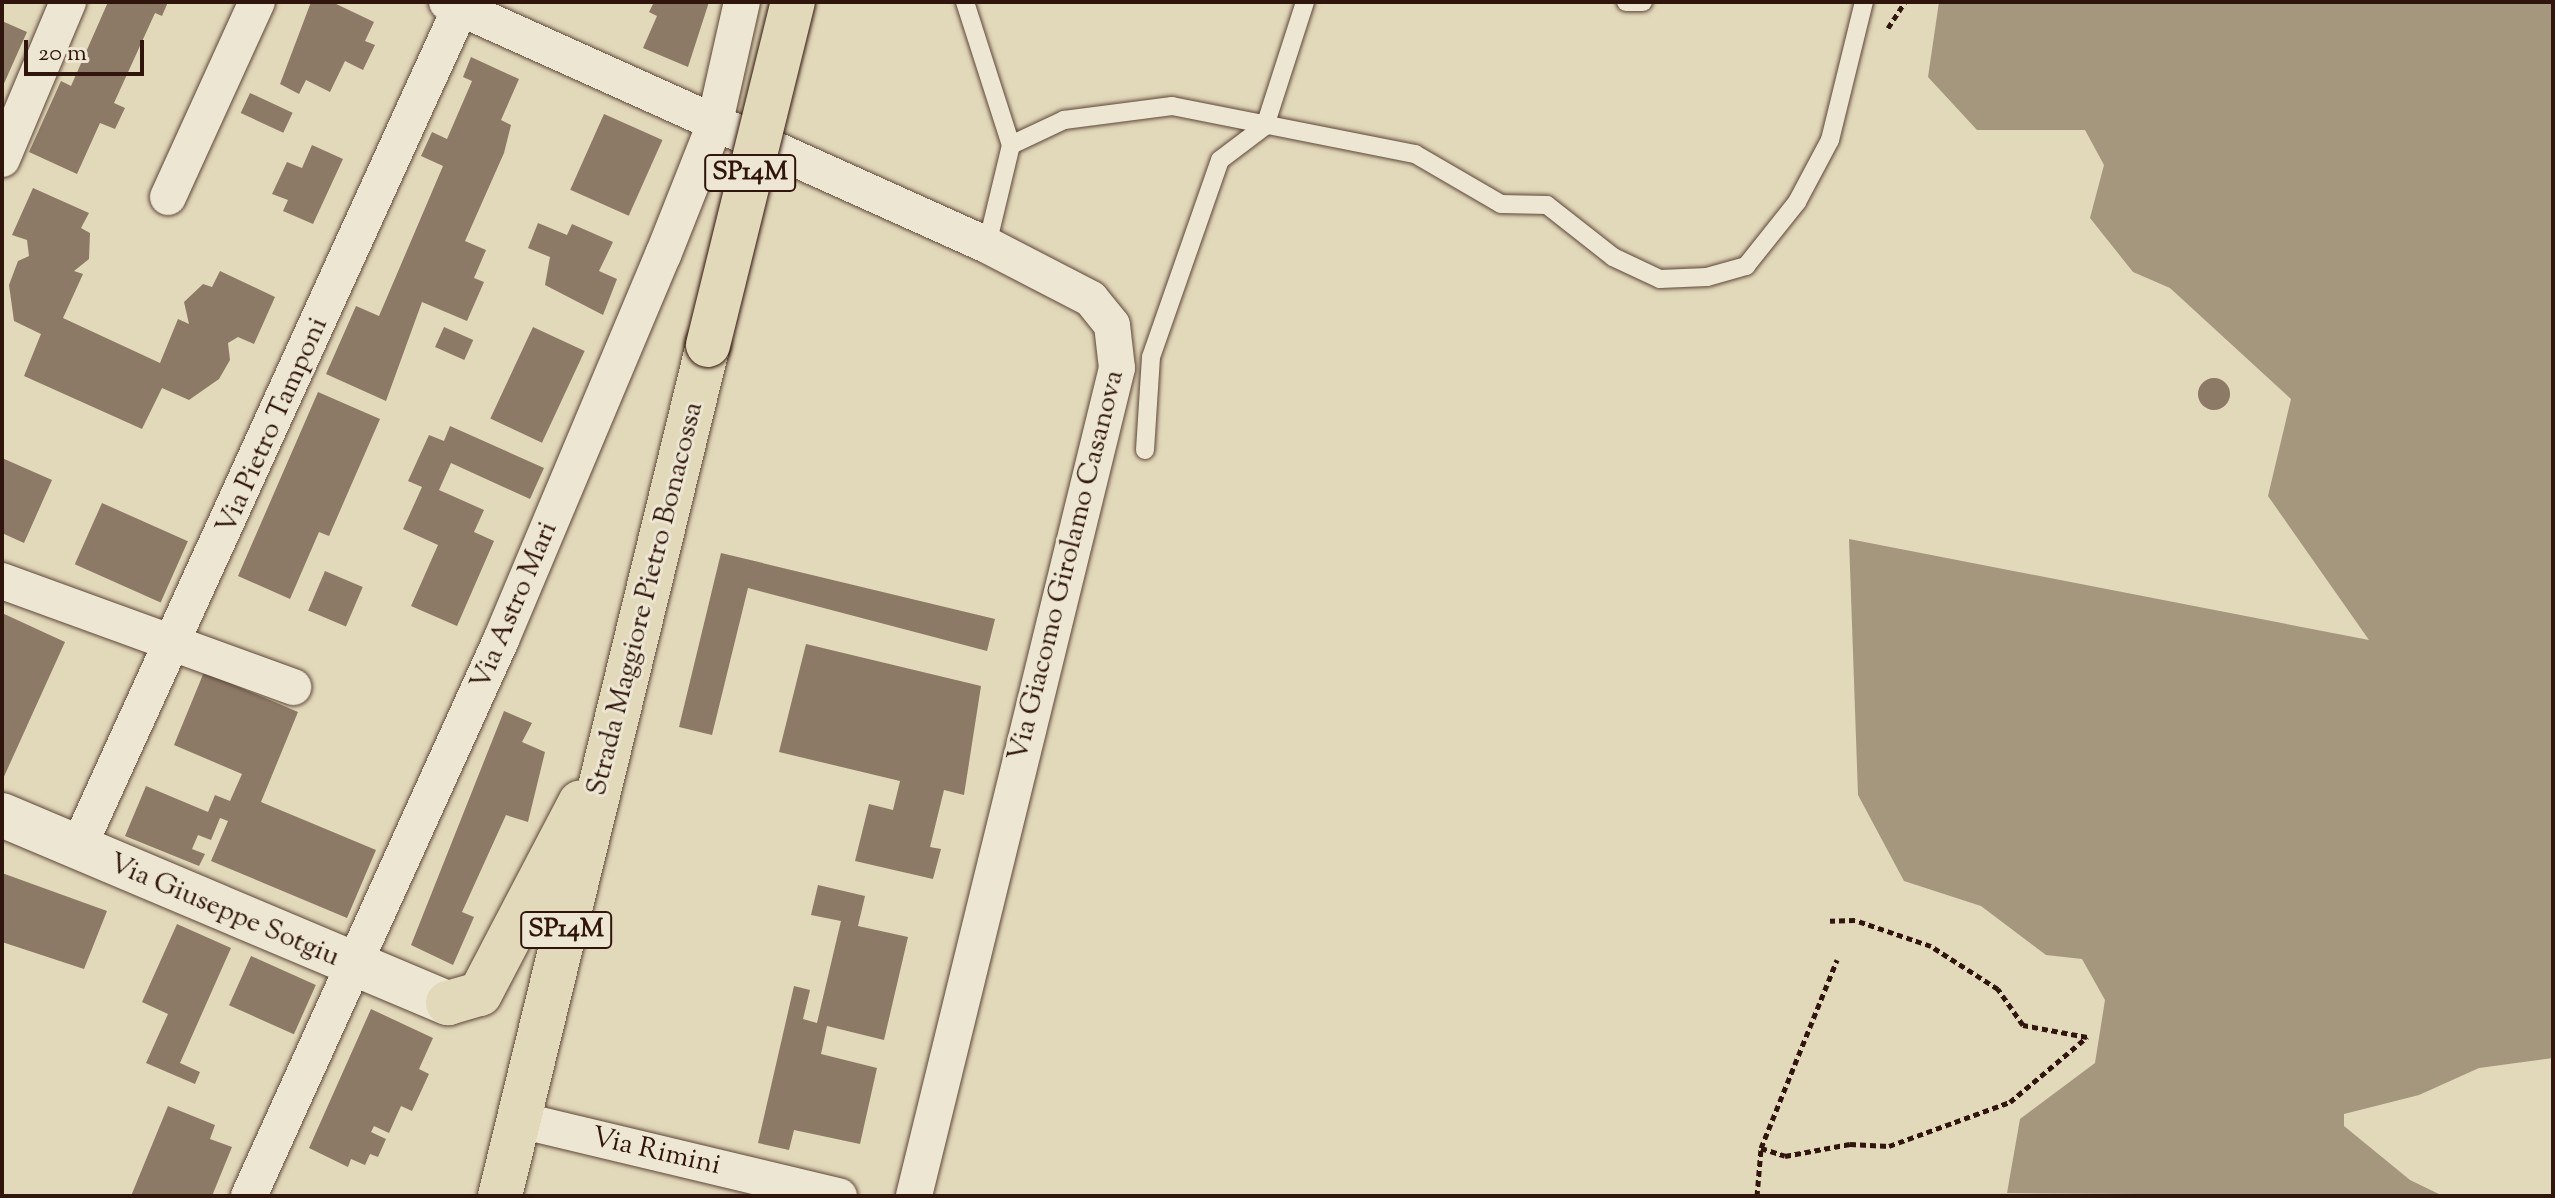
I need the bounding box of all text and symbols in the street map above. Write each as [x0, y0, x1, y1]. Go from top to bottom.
scale bar [28, 24, 148, 74]
text: 20 m [38, 37, 87, 71]
road number: SP14M [704, 151, 796, 195]
street label: Via Pietro Tamponi [210, 312, 336, 540]
street label: Via Giacomo Girolamo Casanova [1002, 367, 1132, 765]
street label: Strada Maggiore Pietro Bonacossa [581, 399, 711, 799]
street label: Via Astro Mari [464, 517, 566, 695]
street label: Via Giuseppe Sotgiu [104, 847, 344, 975]
road number: SP14M [520, 908, 612, 952]
street label: Via Rimini [588, 1121, 724, 1183]

